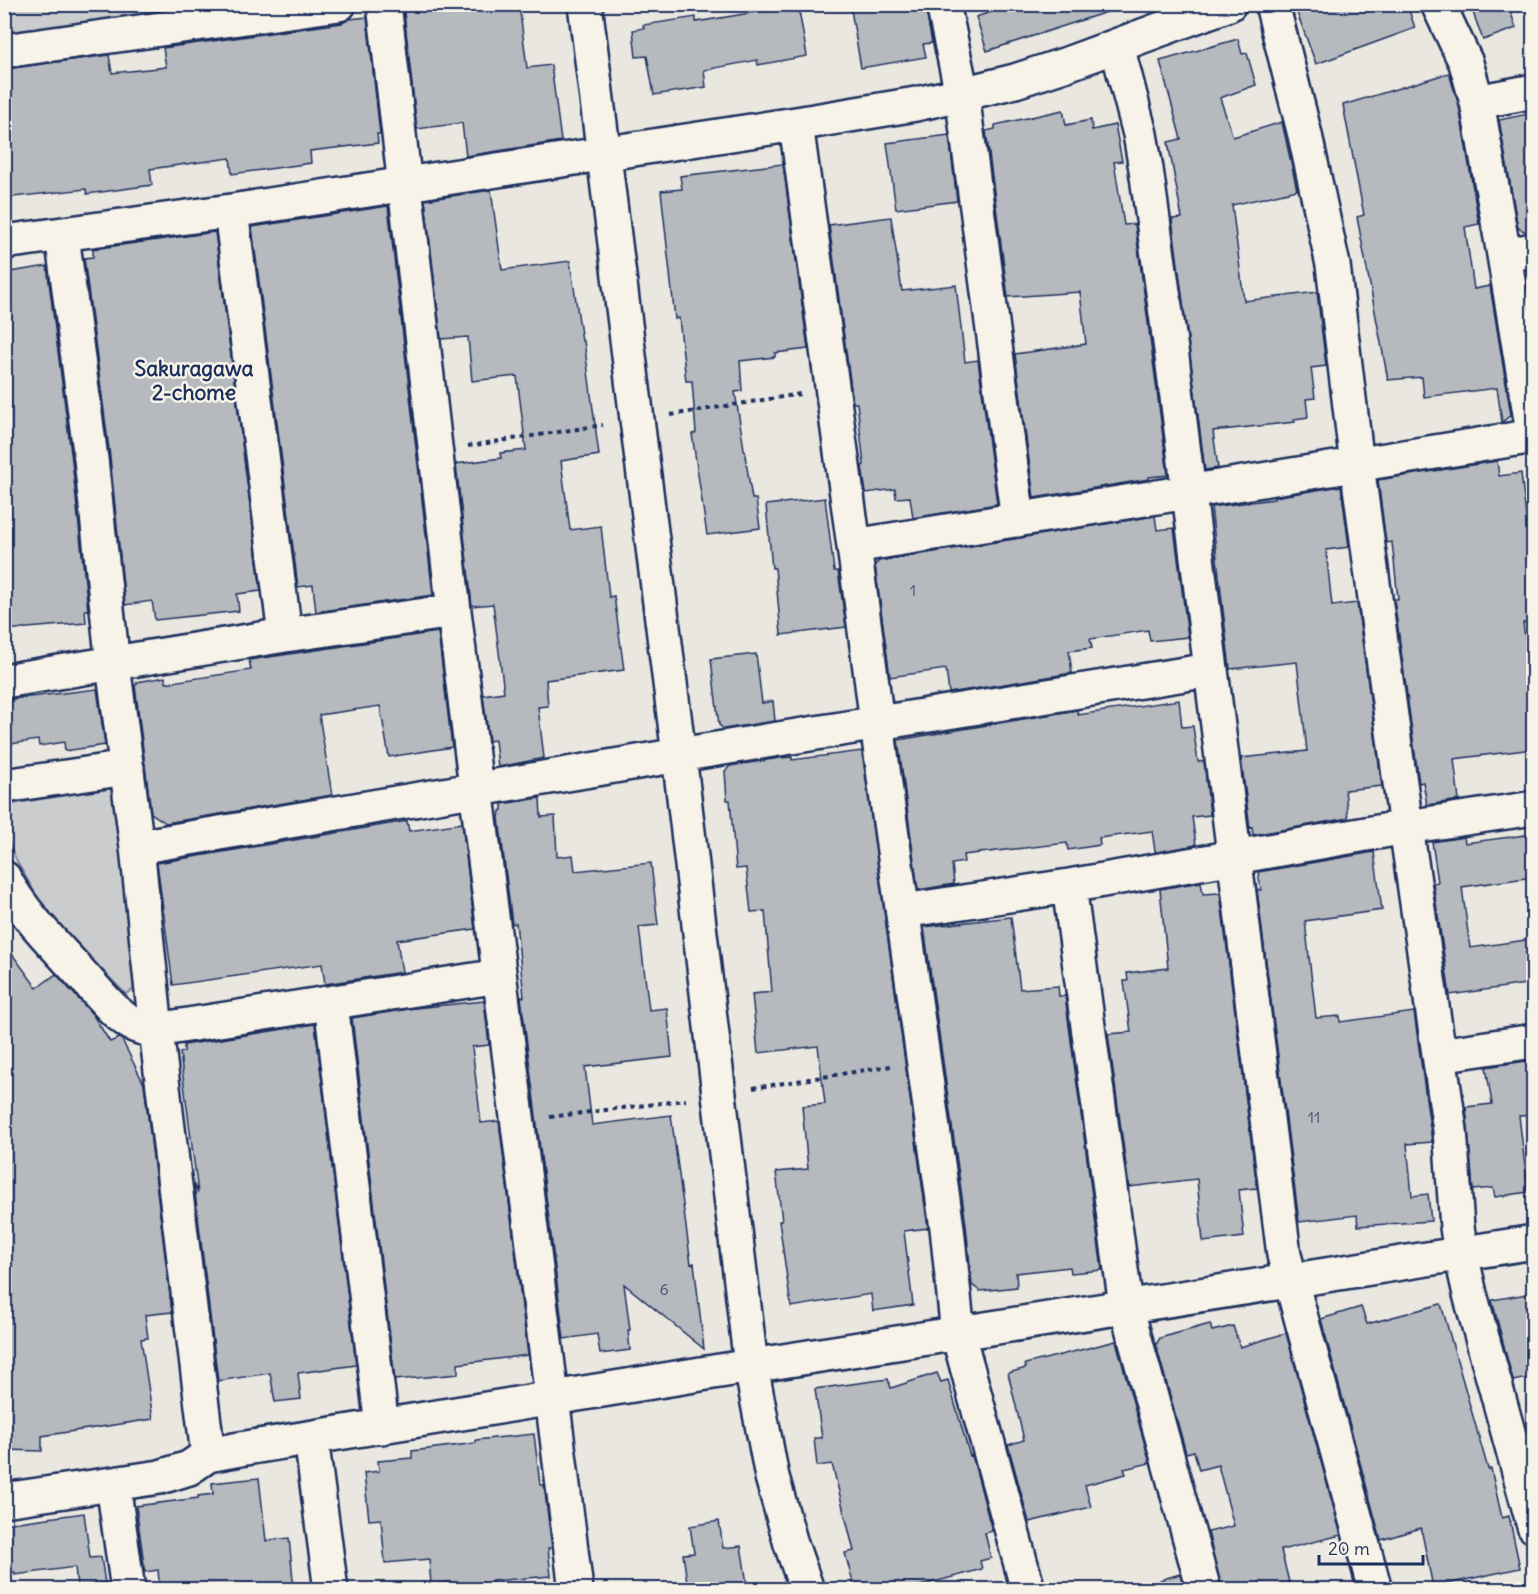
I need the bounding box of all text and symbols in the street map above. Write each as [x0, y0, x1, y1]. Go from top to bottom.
district label: Sakuragawa 2-chome [134, 355, 254, 406]
house number: 1 [910, 580, 916, 600]
house number: 11 [1308, 1107, 1320, 1127]
house number: 6 [659, 1279, 669, 1299]
scale bar [1319, 1528, 1422, 1566]
text: 20 m [1328, 1537, 1370, 1560]

